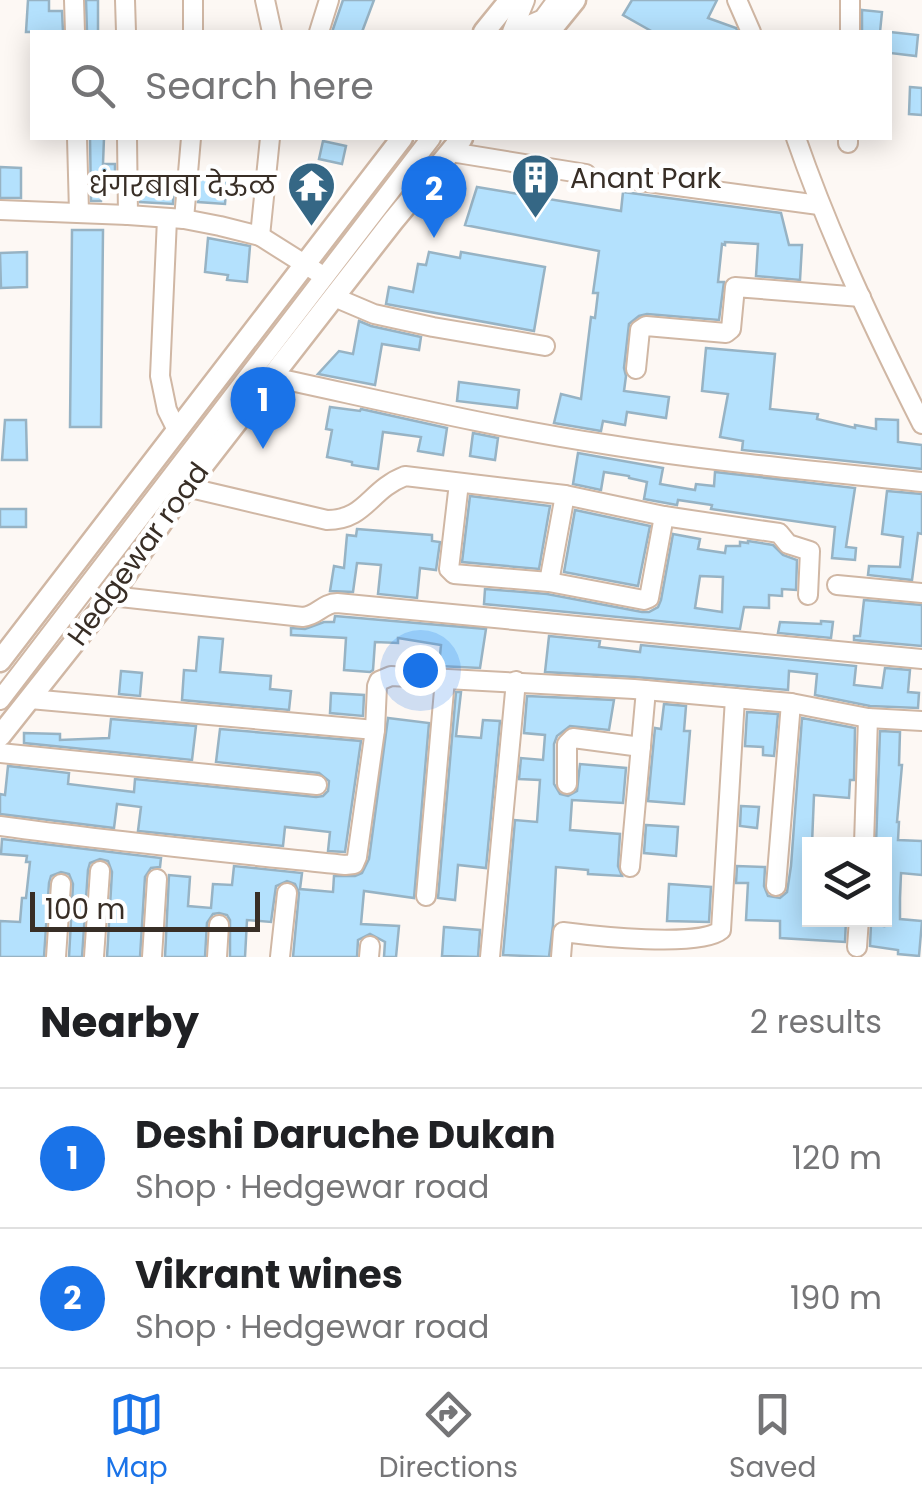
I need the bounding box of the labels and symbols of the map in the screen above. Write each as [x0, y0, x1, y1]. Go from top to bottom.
building icon: Anant Park [509, 152, 561, 220]
pin: 2 [402, 156, 466, 238]
place label: Anant Park [570, 159, 722, 198]
temple icon: धंगरबाबा देऊळ [285, 160, 337, 228]
place label: धंगरबाबा देऊळ [88, 167, 277, 206]
pin: 1 [230, 366, 296, 449]
street label: Hedgewar road [58, 454, 218, 654]
your location [395, 645, 446, 696]
scale bar [30, 887, 260, 931]

